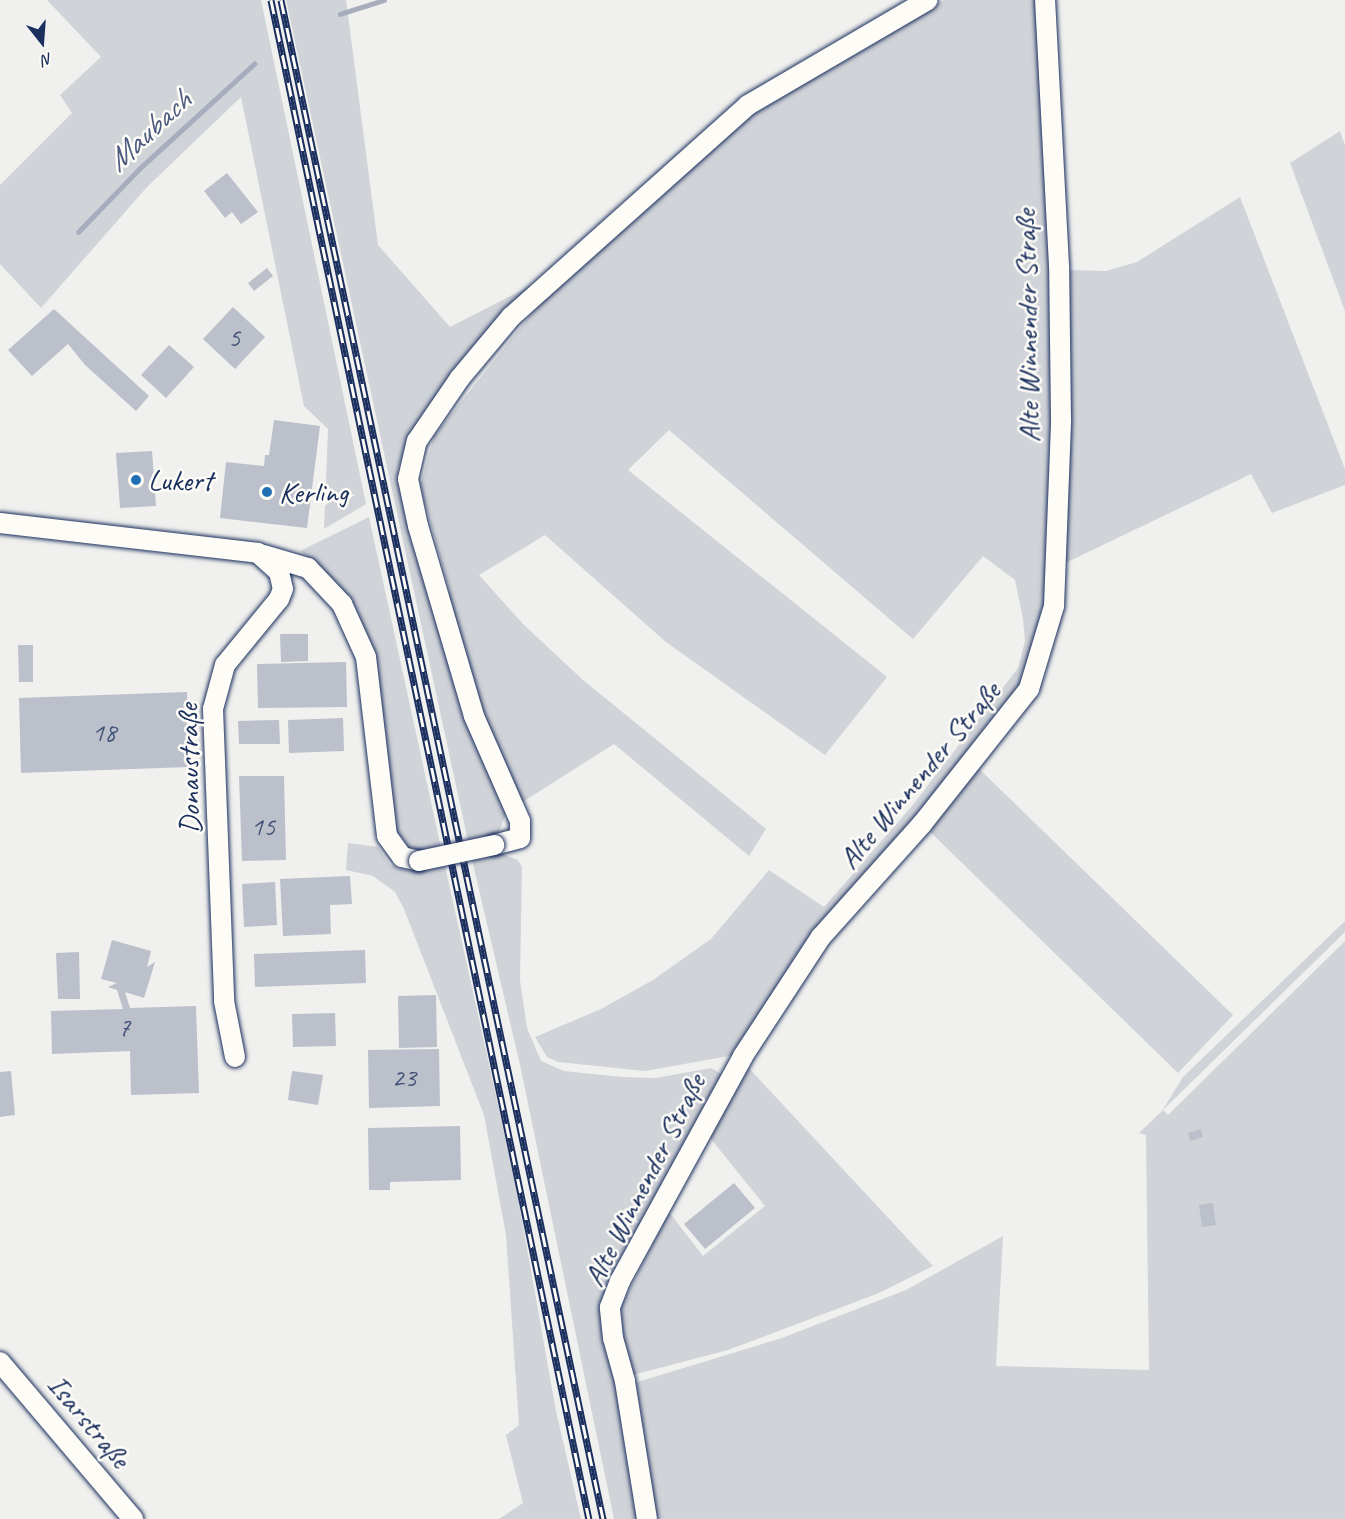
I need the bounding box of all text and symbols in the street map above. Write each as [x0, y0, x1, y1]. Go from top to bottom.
north arrow [12, 12, 72, 72]
text: N [40, 48, 55, 70]
water label: Maubach [99, 82, 199, 180]
street label: Alte Winnender Straße [1007, 208, 1047, 444]
house number: 5 [228, 322, 240, 354]
place label: Lukert [148, 462, 212, 498]
marker: Lukert [129, 473, 143, 487]
place label: Kerling [279, 474, 348, 510]
marker: Kerling [260, 485, 274, 499]
street label: Alte Winnender Straße [829, 673, 1009, 877]
street label: Donaustraße [170, 703, 208, 835]
house number: 18 [92, 717, 116, 749]
house number: 15 [251, 811, 275, 843]
house number: 7 [118, 1012, 130, 1044]
house number: 23 [392, 1062, 416, 1094]
street label: Alte Winnender Straße [574, 1067, 714, 1293]
street label: Isarstraße [40, 1367, 138, 1475]

